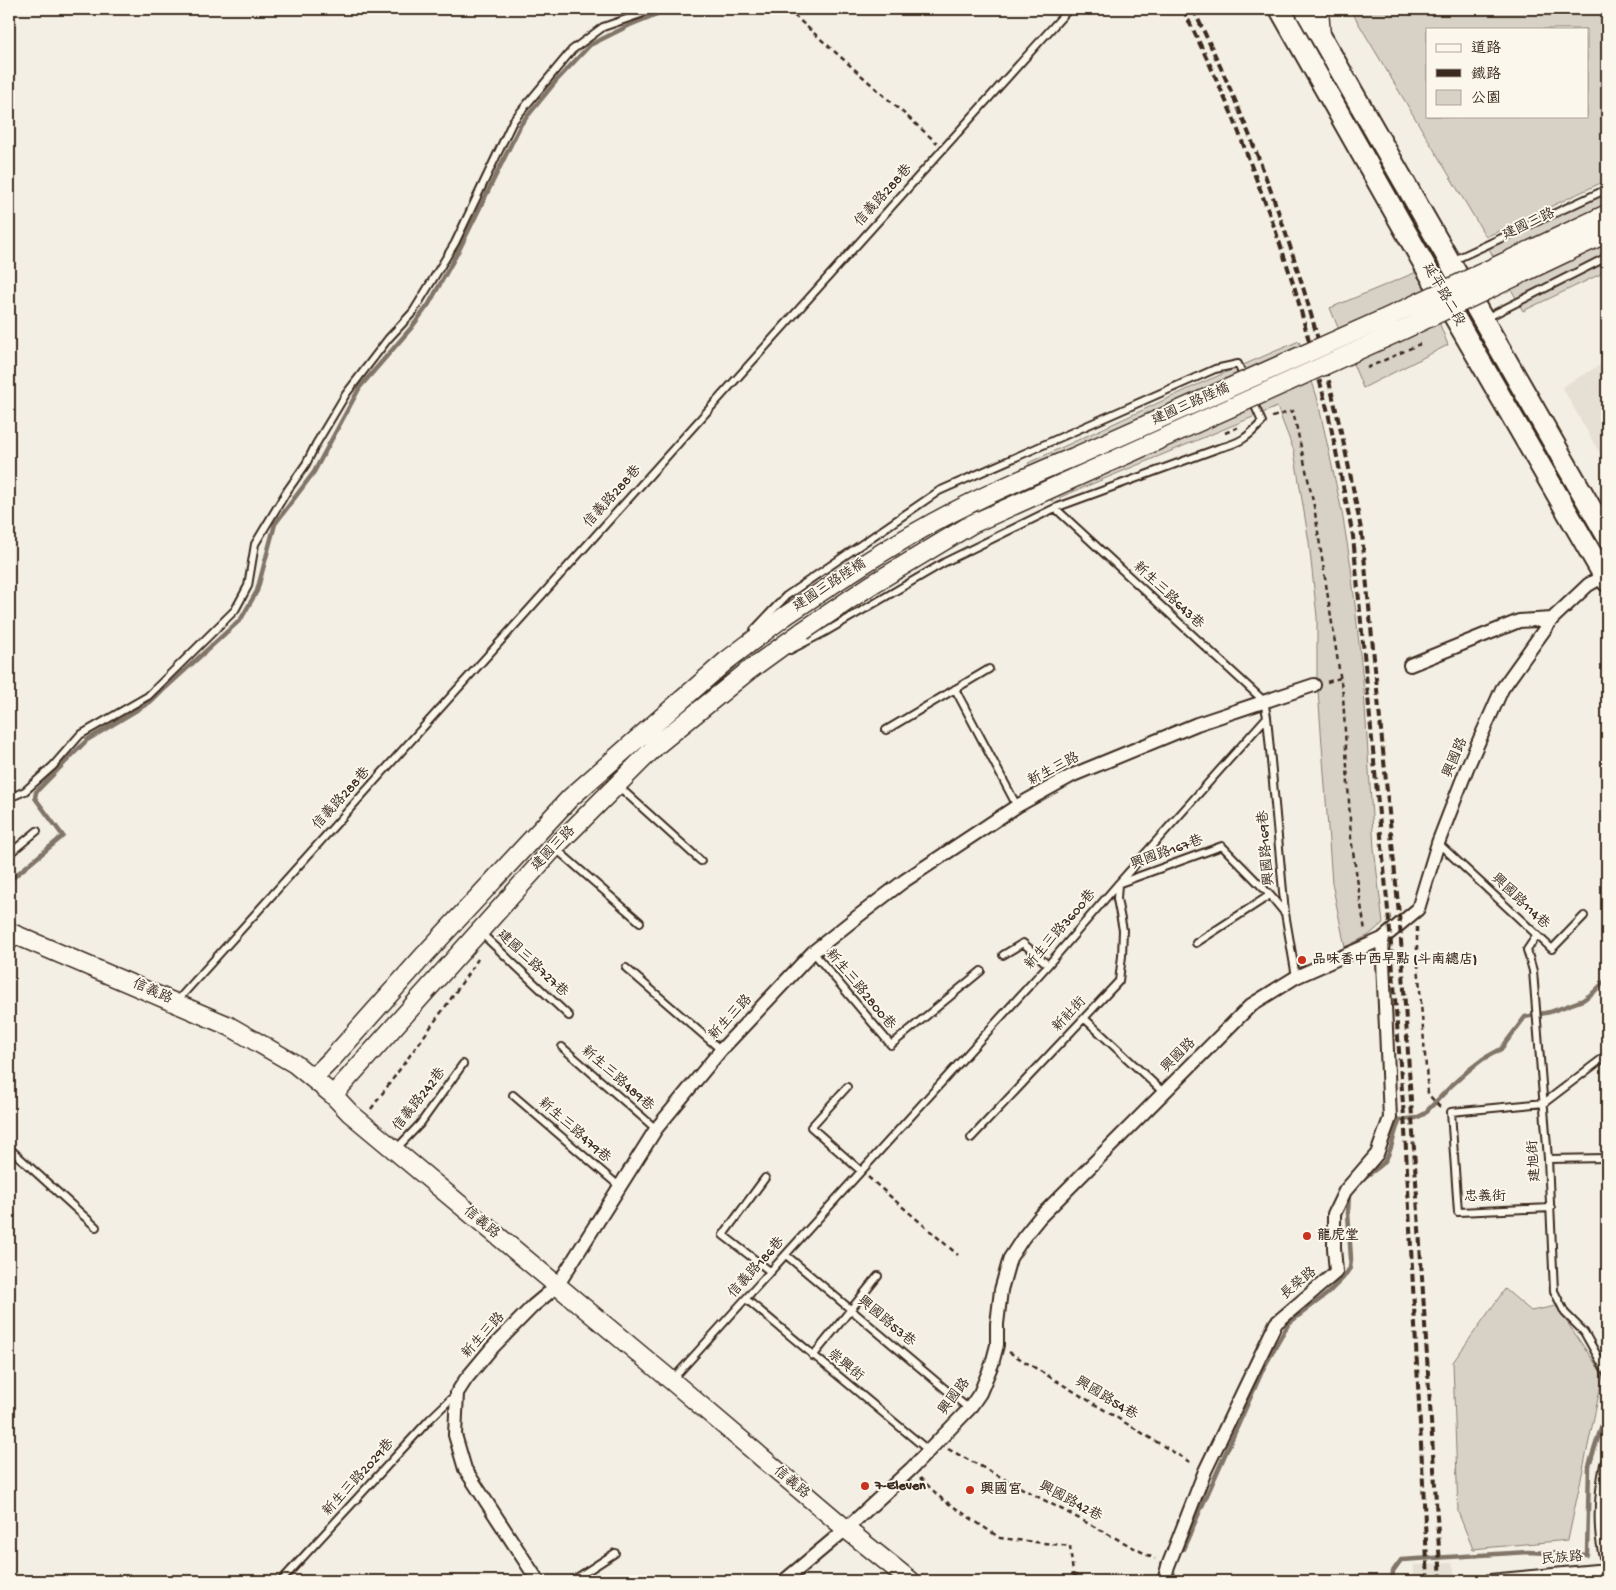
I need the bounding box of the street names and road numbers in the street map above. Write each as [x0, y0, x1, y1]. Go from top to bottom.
street label: 信義路288巷 [851, 160, 917, 231]
street label: 建國三路 [1500, 205, 1558, 245]
street label: 延平路二段 [1418, 260, 1469, 330]
street label: 建國三路陸橋 [1149, 379, 1233, 430]
street label: 信義路288巷 [580, 461, 646, 532]
street label: 建國三路陸橋 [790, 555, 870, 616]
street label: 新生三路643巷 [1129, 558, 1208, 634]
street label: 興國路 [1439, 735, 1472, 781]
street label: 新生三路 [1025, 749, 1083, 790]
street label: 信義路288巷 [309, 763, 375, 834]
street label: 興國路169巷 [1254, 809, 1279, 887]
street label: 建國三路 [528, 822, 580, 875]
street label: 興國路167巷 [1128, 831, 1207, 874]
street label: 興國路114巷 [1487, 870, 1554, 934]
street label: 新生三路3600巷 [1021, 885, 1101, 973]
street label: 建國三路727巷 [493, 926, 573, 1002]
street label: 新生三路2800巷 [821, 945, 900, 1035]
street label: 信義路 [129, 975, 175, 1008]
street label: 新生三路 [705, 991, 756, 1044]
street label: 新社街 [1049, 993, 1091, 1036]
street label: 興國路 [1157, 1034, 1200, 1077]
street label: 新生三路489巷 [577, 1042, 658, 1116]
street label: 信義路242巷 [389, 1063, 451, 1135]
street label: 新生三路479巷 [534, 1094, 615, 1168]
street label: 建旭街 [1524, 1139, 1545, 1183]
street label: 忠義街 [1464, 1188, 1506, 1206]
street label: 信義路 [459, 1202, 503, 1243]
street label: 信義路186巷 [724, 1233, 790, 1302]
street label: 長榮路 [1277, 1263, 1321, 1304]
street label: 興國路53巷 [853, 1292, 920, 1352]
street label: 新生三路 [458, 1309, 509, 1362]
street label: 崇興街 [823, 1345, 867, 1386]
street label: 興國路54巷 [1072, 1373, 1142, 1425]
street label: 興國路 [935, 1375, 974, 1419]
street label: 新生三路2029巷 [319, 1434, 399, 1520]
street label: 信義路 [769, 1462, 813, 1503]
street label: 興國路42巷 [1035, 1477, 1106, 1526]
street label: 民族路 [1540, 1548, 1584, 1569]

